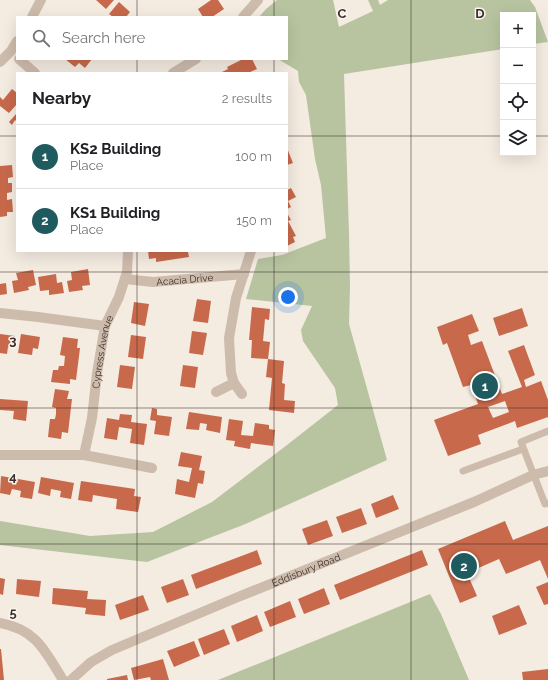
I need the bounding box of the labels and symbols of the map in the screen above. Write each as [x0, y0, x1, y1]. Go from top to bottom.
text: C [338, 6, 347, 21]
text: D [475, 6, 485, 21]
street label: Acacia Drive [156, 271, 214, 287]
your location [278, 287, 298, 307]
street label: Cypress Avenue [90, 313, 115, 389]
text: 3 [9, 333, 17, 348]
pin: 1 [472, 371, 498, 401]
text: 4 [9, 469, 17, 484]
street label: Eddisbury Road [270, 551, 342, 588]
pin: 2 [451, 551, 477, 581]
text: 5 [9, 605, 17, 620]

